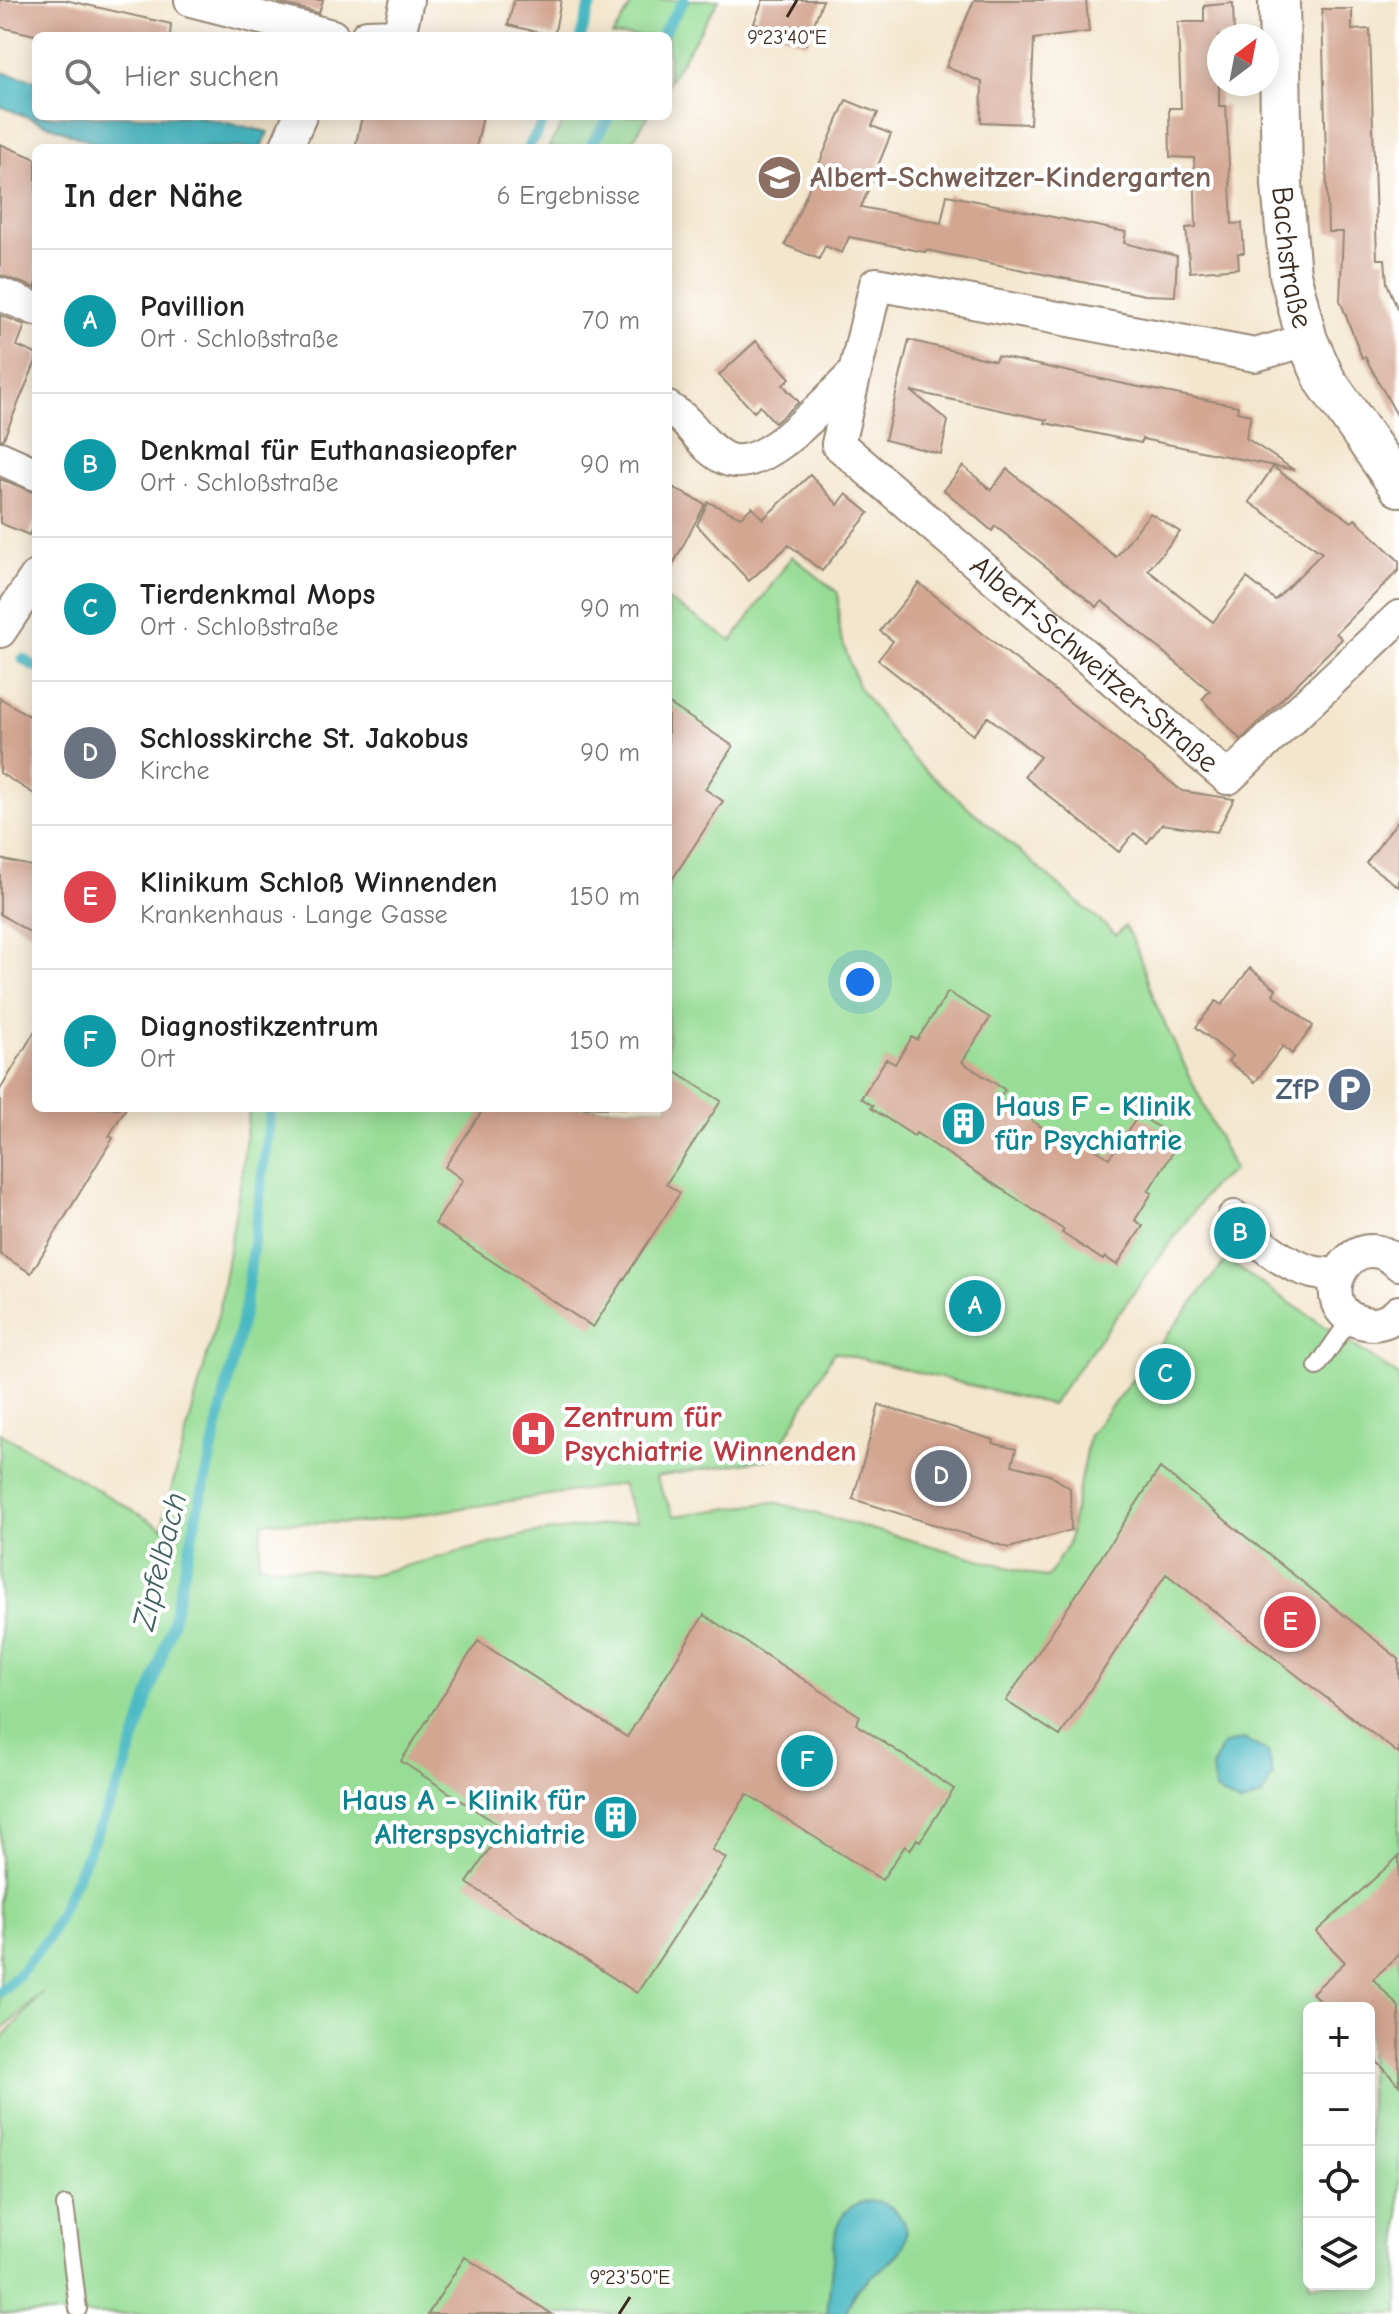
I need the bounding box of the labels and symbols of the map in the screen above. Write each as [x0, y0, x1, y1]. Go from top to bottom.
north arrow [1207, 24, 1279, 96]
text: 9°23'40"E [747, 26, 827, 49]
school or university icon: Albert-Schweitzer-Kindergarten [755, 153, 803, 201]
place label: Albert-Schweitzer-Kindergarten [810, 160, 1211, 195]
street label: Bachstraße [1264, 185, 1320, 332]
street label: Albert-Schweitzer-Straße [963, 548, 1226, 780]
your location [840, 962, 880, 1002]
parking icon: ZfP [1326, 1065, 1374, 1113]
place label: ZfP [1276, 1072, 1319, 1107]
place label: Haus F - Klinik für Psychiatrie [994, 1089, 1192, 1158]
building icon: Haus F - Klinik für Psychiatrie [940, 1099, 988, 1147]
pin: B [1214, 1203, 1266, 1263]
pin: A [949, 1276, 1001, 1336]
pin: C [1139, 1344, 1191, 1404]
place label: Zentrum für Psychiatrie Winnenden [564, 1400, 857, 1469]
hospital icon: Zentrum für Psychiatrie Winnenden [509, 1410, 557, 1458]
pin: D [915, 1446, 967, 1506]
water label: Zipfelbach [124, 1488, 194, 1635]
pin: E [1264, 1592, 1316, 1652]
pin: F [781, 1731, 833, 1791]
place label: Haus A - Klinik für Alterspsychiatrie [342, 1783, 585, 1852]
building icon: Haus A - Klinik für Alterspsychiatrie [592, 1793, 640, 1841]
text: 9°23'50"E [590, 2266, 670, 2289]

